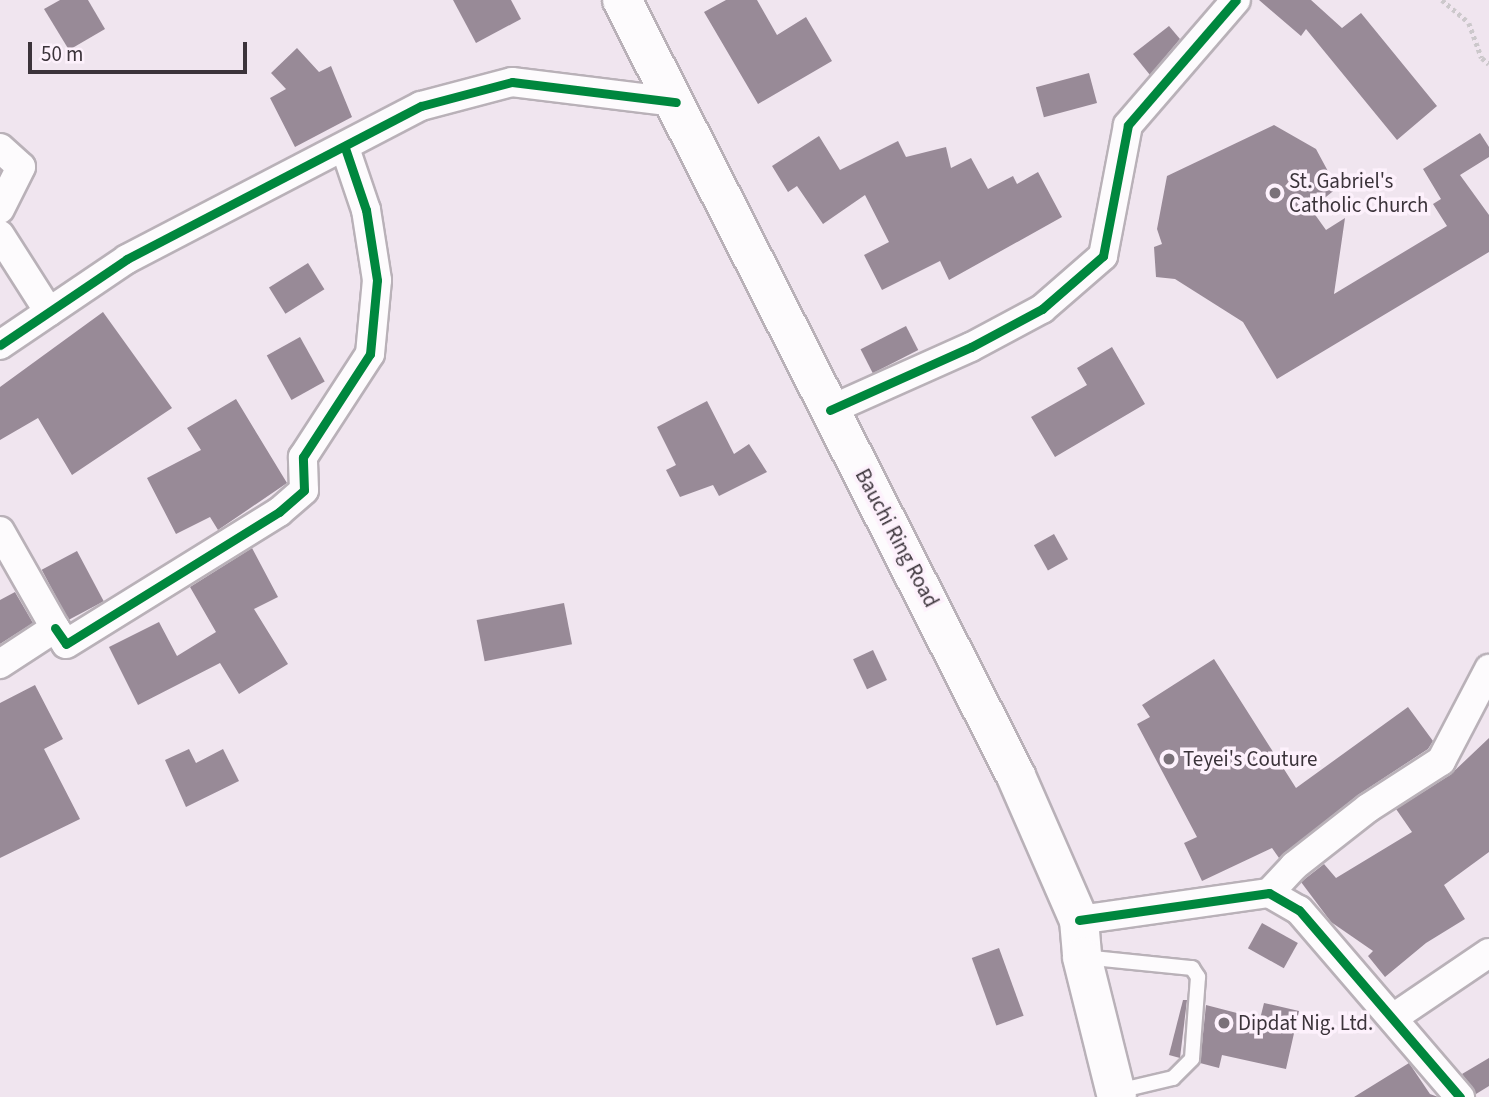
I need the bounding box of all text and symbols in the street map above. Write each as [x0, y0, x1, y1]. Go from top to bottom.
scale bar [32, 28, 250, 72]
text: 50 m [41, 39, 83, 69]
place label: St. Gabriel's Catholic Church [1289, 168, 1428, 218]
marker: St. Gabriel's Catholic Church [1267, 185, 1283, 201]
street label: Bauchi Ring Road [850, 464, 944, 612]
place label: Teyei's Couture [1183, 746, 1317, 772]
marker: Teyei's Couture [1161, 751, 1177, 767]
place label: Dipdat Nig. Ltd. [1238, 1010, 1373, 1036]
marker: Dipdat Nig. Ltd. [1216, 1015, 1232, 1031]

